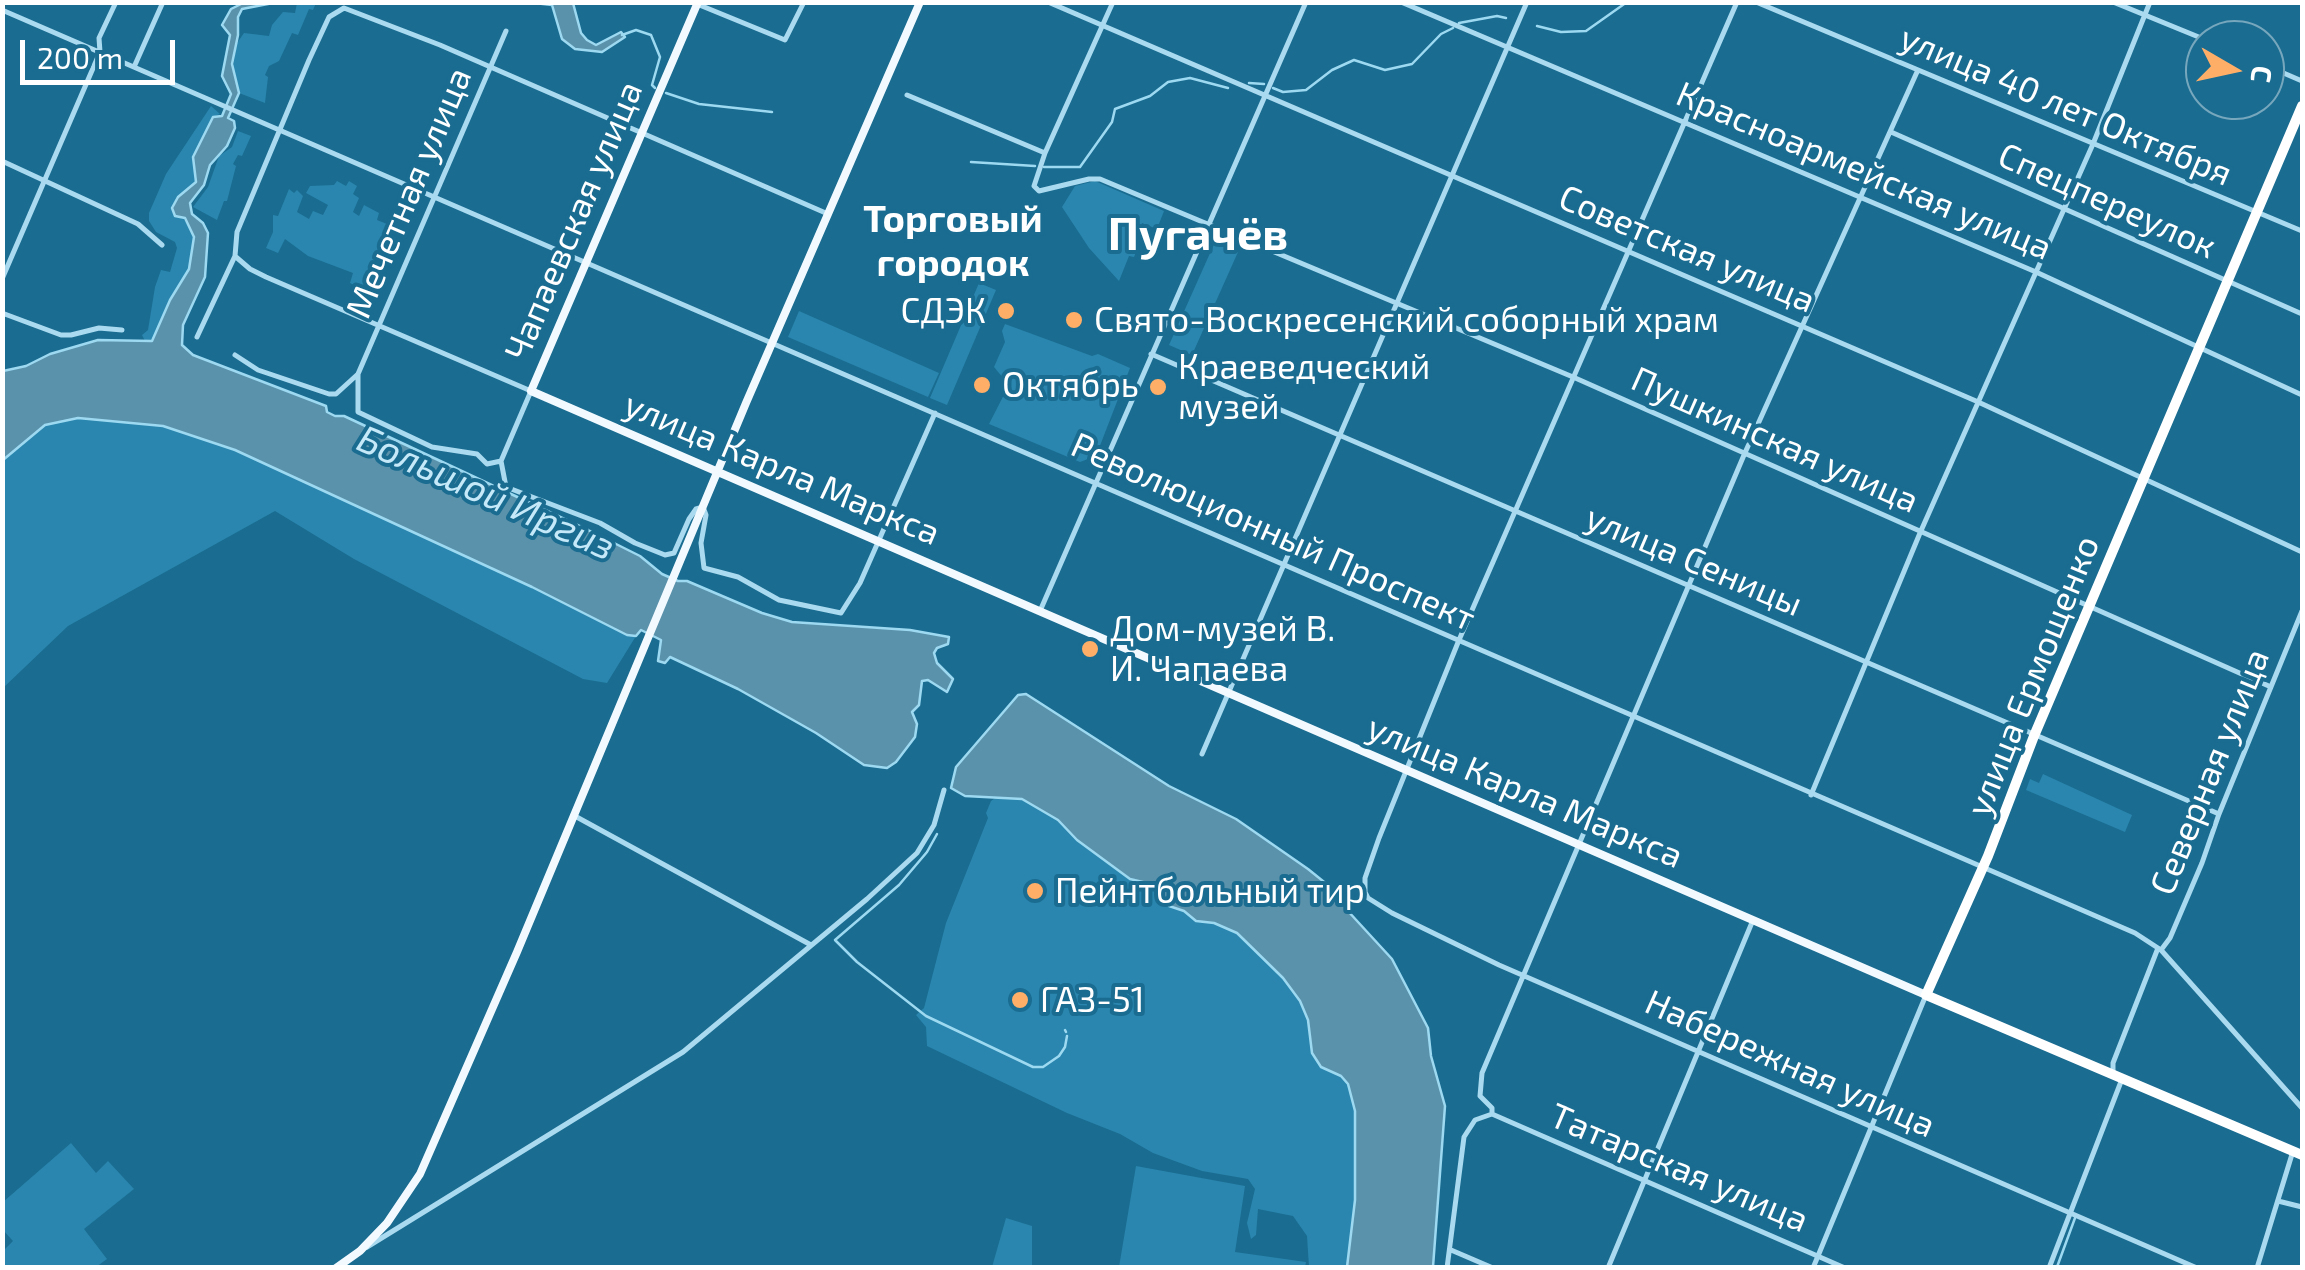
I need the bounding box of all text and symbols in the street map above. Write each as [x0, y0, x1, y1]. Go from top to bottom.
street label: улица 40 лет Октября [1894, 17, 2238, 195]
scale bar [25, 20, 180, 82]
north arrow [2185, 20, 2285, 120]
text: 200 m [37, 39, 123, 75]
street label: Мечетная улица [337, 62, 481, 324]
text: С [2245, 64, 2281, 85]
street label: Красноармейская улица [1670, 73, 2058, 269]
street label: Чапаевская улица [496, 75, 652, 367]
street label: Спецпереулок [1992, 134, 2222, 268]
street label: Советская улица [1553, 176, 1821, 322]
district label: Торговый городок [863, 196, 1043, 286]
district label: Пугачёв [1108, 208, 1288, 262]
place label: СДЭК [901, 290, 986, 332]
place label: Свято-Воскресенский соборный храм [1094, 299, 1719, 341]
marker: СДЭК [995, 300, 1017, 322]
marker: Свято-Воскресенский соборный храм [1063, 309, 1085, 331]
place label: Краеведческий музей [1178, 346, 1430, 428]
street label: Пушкинская улица [1625, 358, 1925, 522]
place label: Октябрь [1002, 364, 1139, 406]
marker: Октябрь [971, 374, 993, 396]
marker: Краеведческий музей [1147, 376, 1169, 398]
street label: улица Карла Маркса [618, 384, 946, 554]
water label: Большой Иргиз [350, 416, 622, 570]
street label: Революционный Проспект [1065, 424, 1481, 640]
street label: улица Сеницы [1579, 497, 1809, 625]
street label: улица Ермощенко [1958, 530, 2108, 822]
place label: Дом-музей В. И. Чапаева [1110, 608, 1335, 690]
marker: Дом-музей В. И. Чапаева [1079, 638, 1101, 660]
street label: Северная улица [2142, 643, 2278, 901]
street label: улица Карла Маркса [1361, 707, 1689, 877]
place label: Пейнтбольный тир [1055, 870, 1365, 912]
marker: Пейнтбольный тир [1024, 880, 1046, 902]
place label: ГАЗ-51 [1040, 979, 1145, 1021]
street label: Набережная улица [1639, 981, 1941, 1147]
marker: ГАЗ-51 [1009, 989, 1031, 1011]
street label: Татарская улица [1544, 1095, 1814, 1241]

